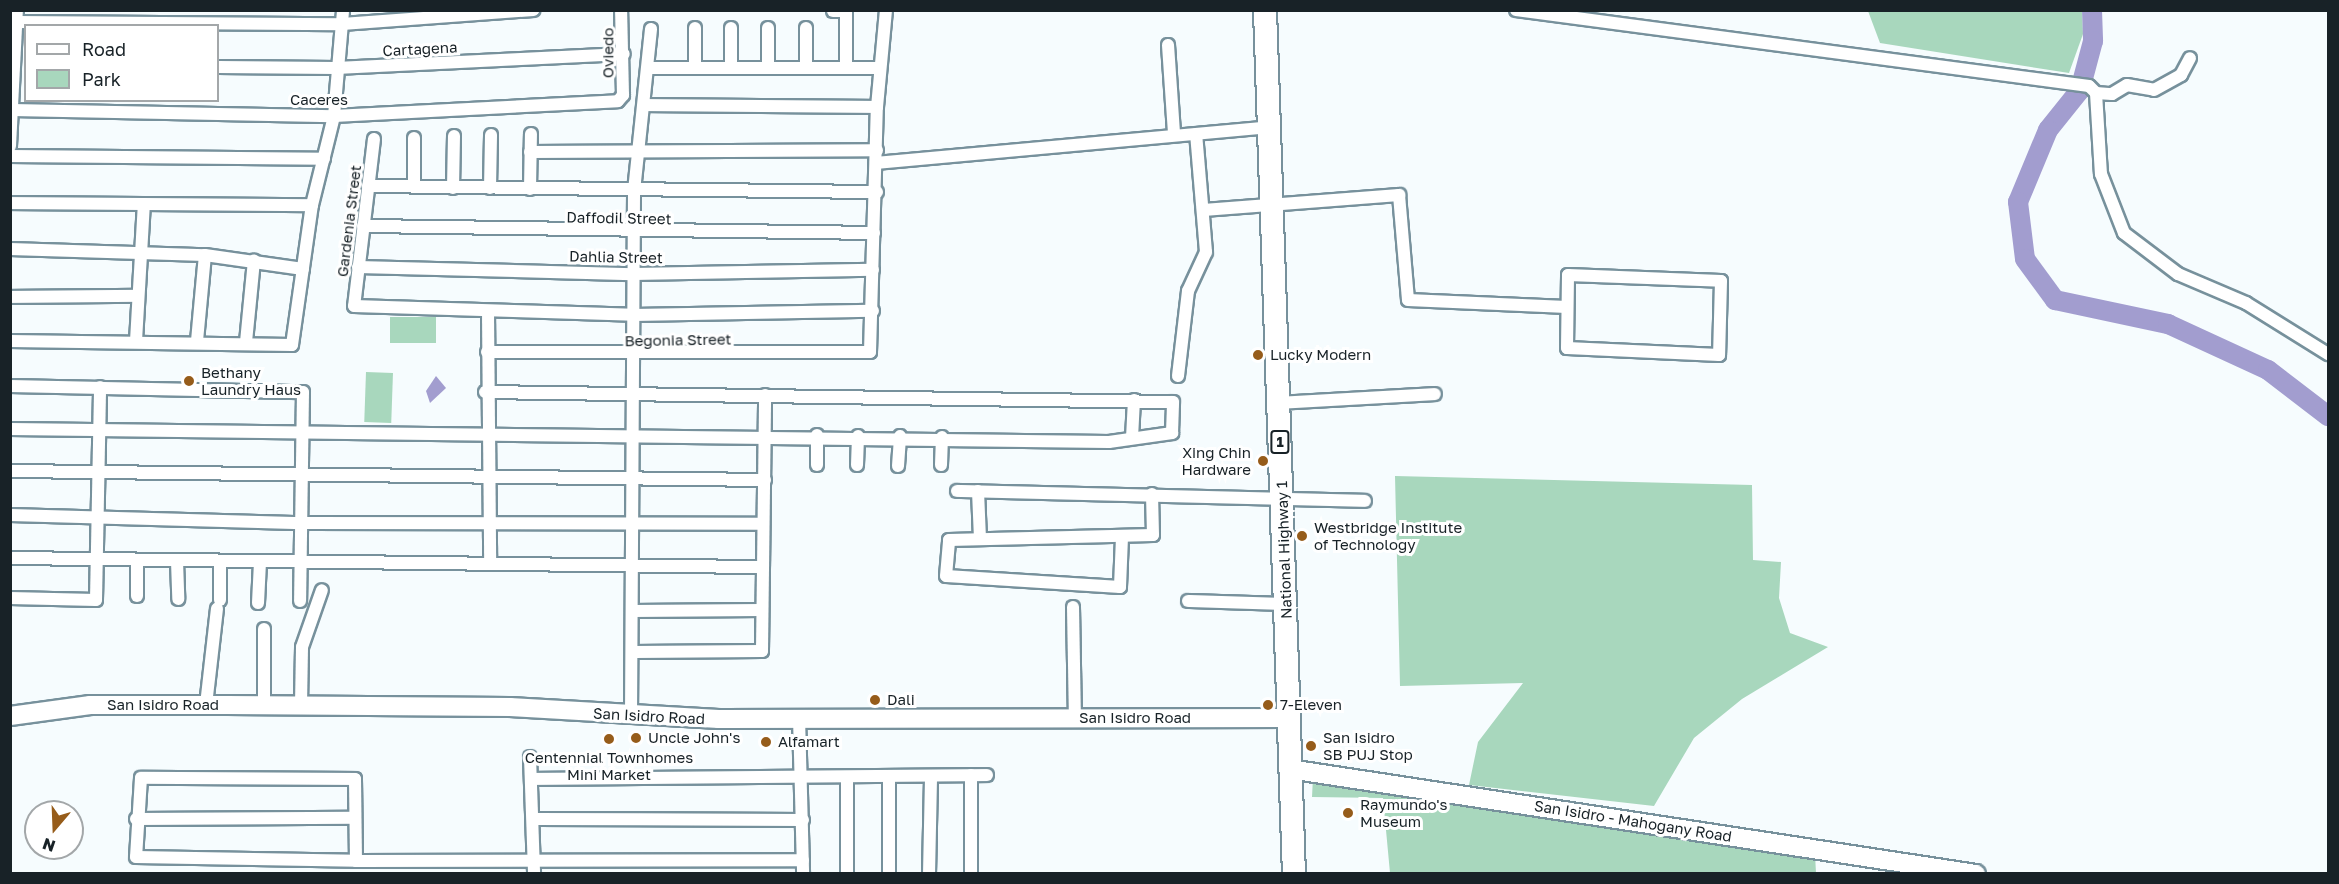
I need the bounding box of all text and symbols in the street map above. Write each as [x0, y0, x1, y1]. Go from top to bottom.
legend [24, 24, 219, 102]
street label: Oviedo [599, 28, 617, 78]
text: Road [82, 38, 126, 60]
street label: Cartagena [382, 38, 458, 60]
text: Park [82, 68, 121, 90]
street label: Caceres [290, 91, 348, 109]
street label: Gardenia Street [333, 164, 365, 278]
street label: Daffodil Street [566, 208, 672, 228]
street label: Dahlia Street [569, 247, 663, 267]
street label: Begonia Street [624, 330, 732, 350]
place label: Lucky Modern [1270, 346, 1371, 364]
marker: Lucky Modern [1251, 348, 1265, 362]
place label: Bethany Laundry Haus [201, 363, 301, 398]
marker: Bethany Laundry Haus [182, 374, 196, 388]
road number: 1 [1270, 431, 1290, 453]
place label: Xing Chin Hardware [1181, 443, 1251, 478]
marker: Xing Chin Hardware [1256, 454, 1270, 468]
street label: National Highway 1 [1273, 481, 1295, 619]
place label: Westbridge Institute of Technology [1314, 518, 1462, 553]
marker: Westbridge Institute of Technology [1295, 529, 1309, 543]
place label: Dali [887, 691, 915, 709]
marker: Dali [868, 693, 882, 707]
street label: San Isidro Road [107, 696, 219, 714]
place label: 7-Eleven [1280, 696, 1342, 714]
marker: 7-Eleven [1261, 698, 1275, 712]
street label: San Isidro Road [593, 704, 705, 728]
street label: San Isidro Road [1079, 709, 1191, 727]
place label: San Isidro SB PUJ Stop [1323, 728, 1413, 763]
place label: Uncle John's [648, 729, 740, 747]
marker: Uncle John's [629, 731, 643, 745]
marker: Centennial Townhomes Mini Market [602, 732, 616, 746]
place label: Alfamart [778, 733, 840, 751]
marker: Alfamart [759, 735, 773, 749]
marker: San Isidro SB PUJ Stop [1304, 739, 1318, 753]
place label: Centennial Townhomes Mini Market [525, 748, 693, 783]
place label: Raymundo's Museum [1360, 795, 1448, 830]
street label: San Isidro - Mahogany Road [1533, 796, 1733, 846]
north arrow [24, 800, 84, 860]
marker: Raymundo's Museum [1341, 806, 1355, 820]
text: N [40, 834, 58, 857]

